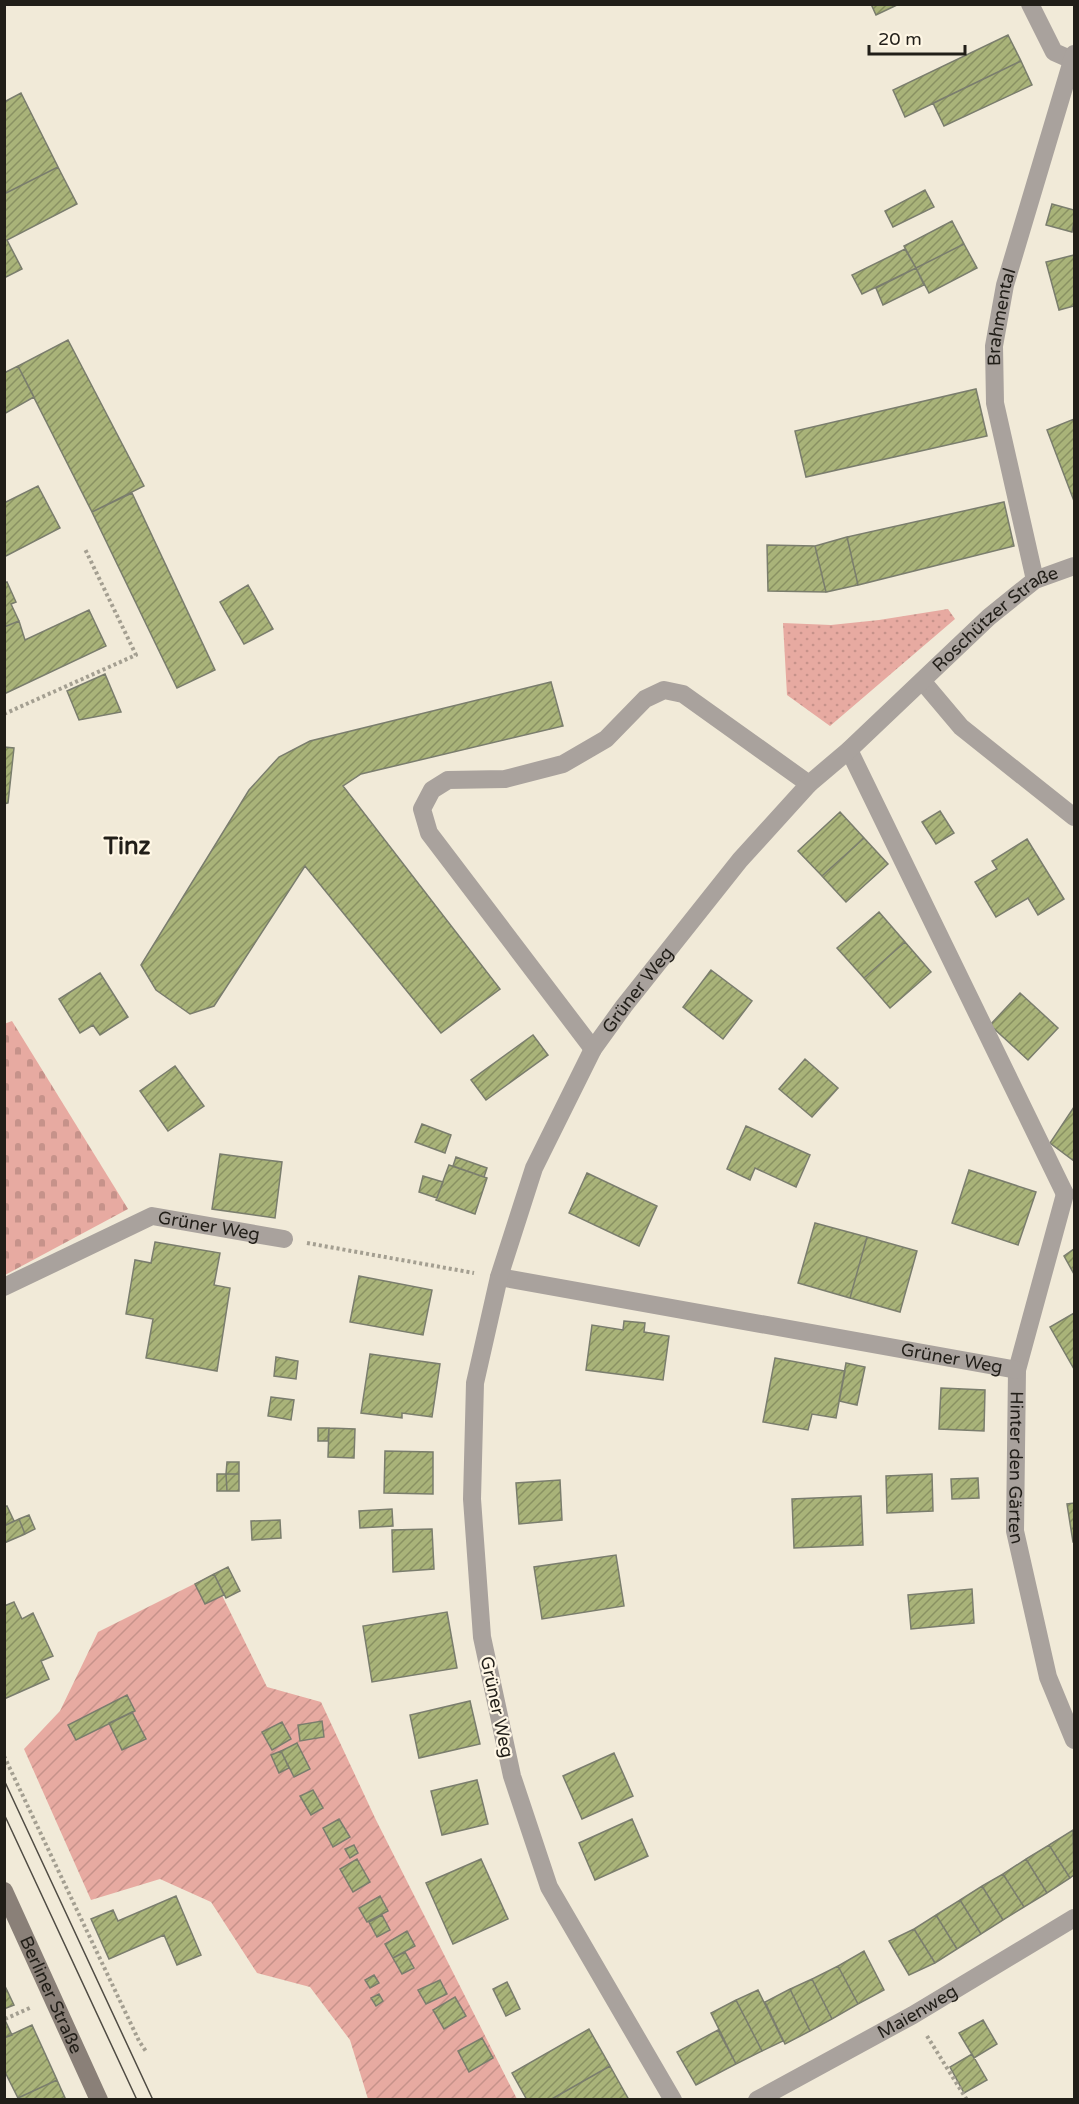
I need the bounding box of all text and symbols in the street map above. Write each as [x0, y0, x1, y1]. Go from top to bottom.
scale bar [869, 18, 965, 56]
text: 20 m [878, 28, 922, 50]
street label: Brahmental [983, 265, 1020, 366]
street label: Roschützer Straße [927, 562, 1061, 676]
district label: Tinz [103, 832, 151, 861]
street label: Grüner Weg [597, 942, 678, 1037]
street label: Grüner Weg [156, 1206, 262, 1246]
street label: Grüner Weg [899, 1338, 1005, 1378]
street label: Hinter den Gärten [1004, 1391, 1029, 1546]
street label: Grüner Weg [476, 1654, 518, 1760]
street label: Berliner Straße [15, 1932, 87, 2057]
street label: Maienweg [873, 1980, 961, 2043]

